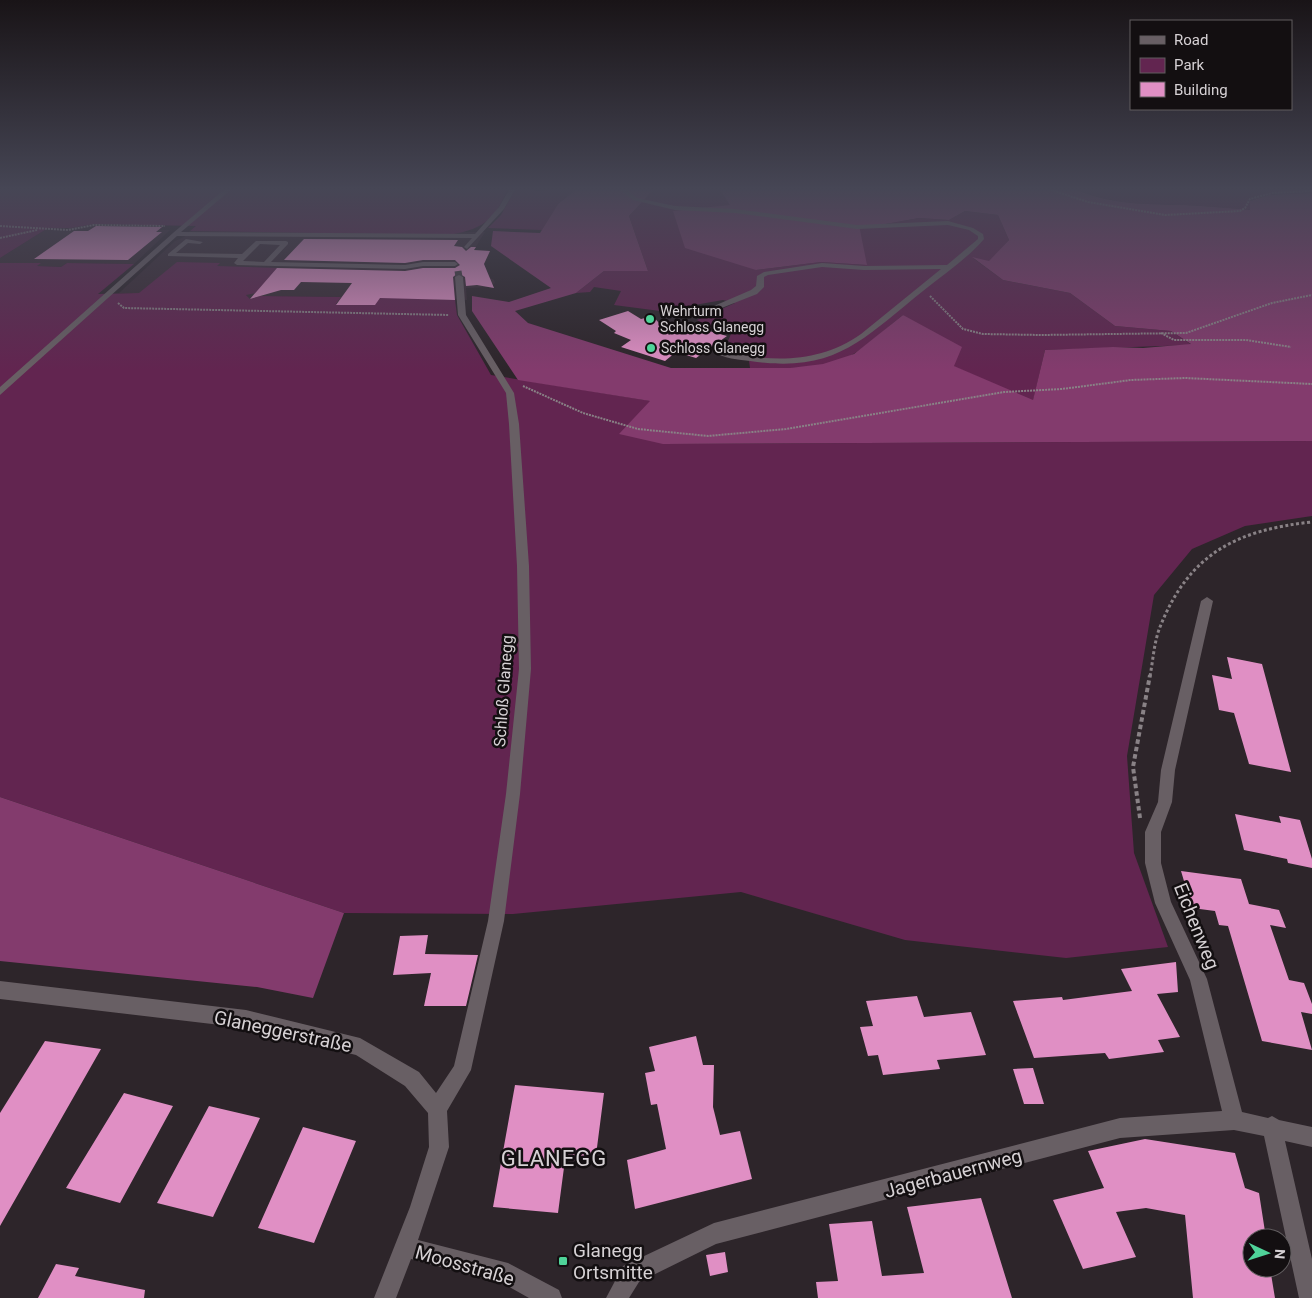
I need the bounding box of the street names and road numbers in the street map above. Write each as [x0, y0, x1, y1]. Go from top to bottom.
street label: Schloß Glanegg [490, 635, 517, 748]
street label: Eichenweg [1169, 879, 1224, 973]
street label: Glaneggerstraße [212, 1006, 354, 1057]
street label: Jagerbauernweg [882, 1144, 1024, 1203]
street label: Moosstraße [413, 1240, 517, 1291]

